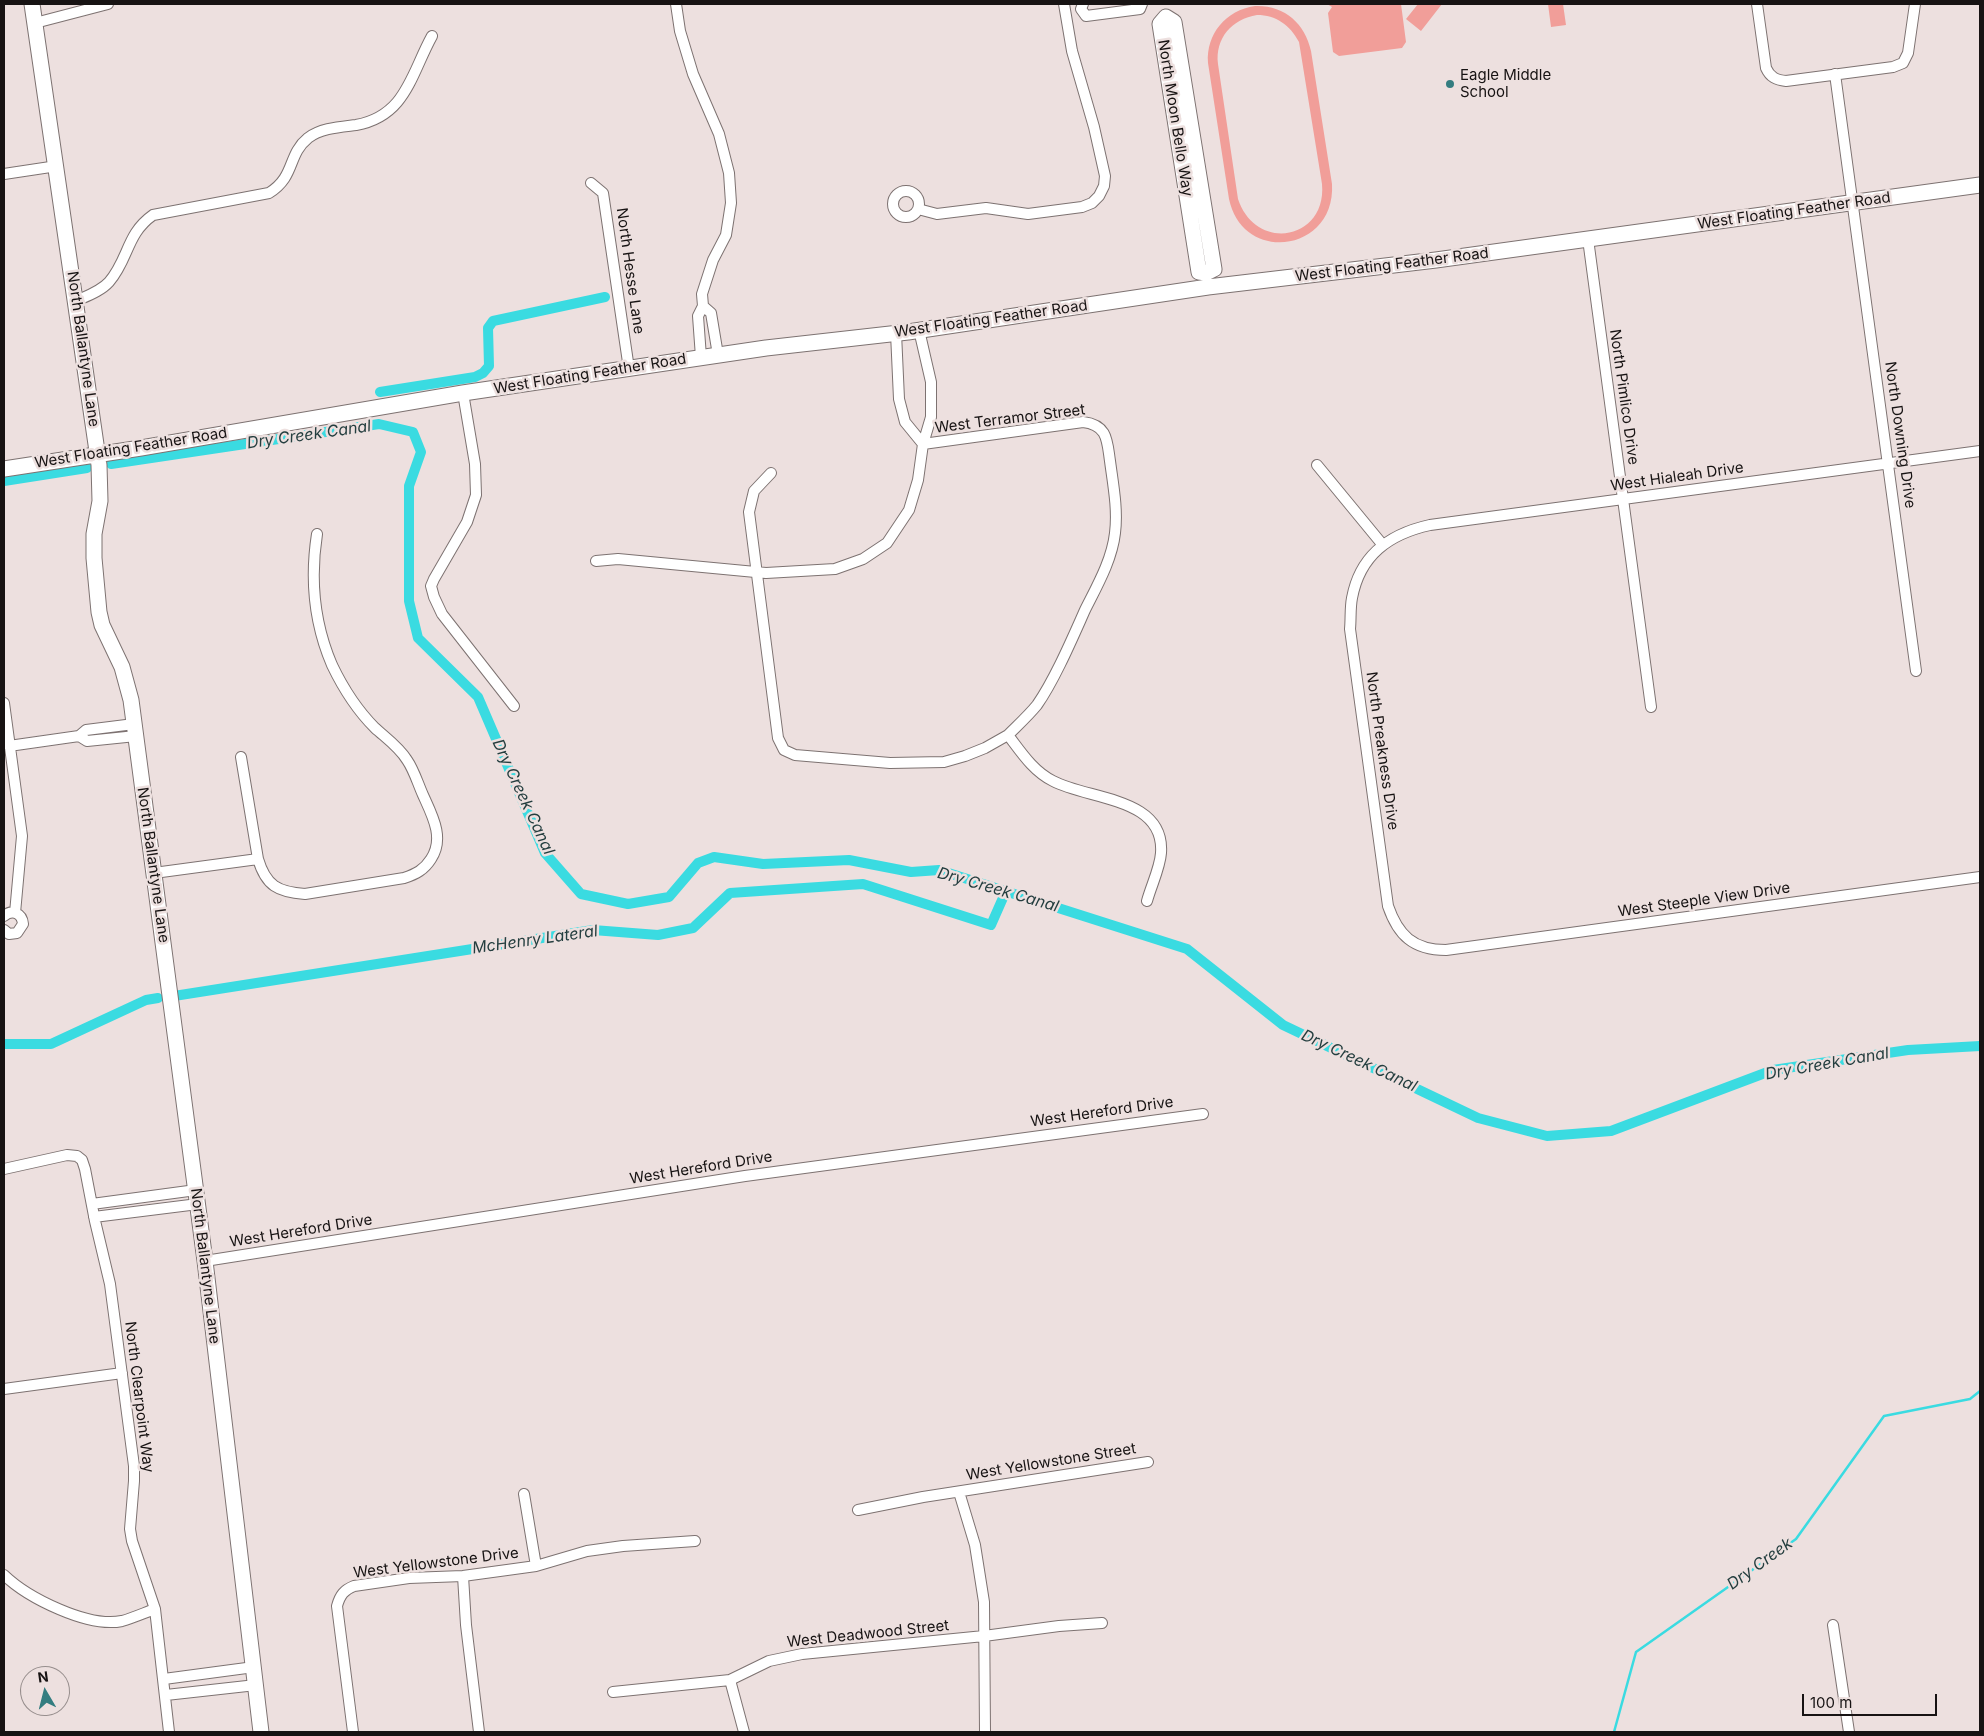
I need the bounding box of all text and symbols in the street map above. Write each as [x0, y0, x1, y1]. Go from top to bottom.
street label: North Moon Bello Way [1154, 38, 1196, 198]
place label: Eagle Middle School [1460, 66, 1551, 101]
marker: Eagle Middle School [1444, 78, 1456, 90]
street label: West Floating Feather Road [1696, 189, 1892, 233]
street label: North Hesse Lane [612, 207, 648, 335]
street label: West Floating Feather Road [1294, 244, 1490, 286]
street label: North Ballantyne Lane [63, 270, 103, 428]
street label: West Floating Feather Road [893, 297, 1089, 341]
street label: North Pimlico Drive [1606, 328, 1642, 466]
street label: West Floating Feather Road [492, 350, 688, 398]
street label: North Downing Drive [1881, 360, 1919, 510]
street label: West Terramor Street [934, 401, 1086, 437]
water label: Dry Creek Canal [246, 417, 372, 453]
street label: West Floating Feather Road [33, 424, 229, 472]
street label: West Hialeah Drive [1609, 459, 1745, 495]
street label: North Preakness Drive [1362, 671, 1402, 831]
water label: Dry Creek Canal [488, 736, 558, 858]
street label: North Ballantyne Lane [133, 786, 173, 944]
water label: Dry Creek Canal [935, 864, 1061, 916]
street label: West Steeple View Drive [1617, 879, 1791, 921]
water label: McHenry Lateral [471, 922, 599, 958]
water label: Dry Creek Canal [1298, 1026, 1420, 1096]
water label: Dry Creek Canal [1764, 1044, 1890, 1084]
street label: West Hereford Drive [1029, 1093, 1175, 1131]
street label: West Hereford Drive [628, 1148, 774, 1188]
street label: North Ballantyne Lane [187, 1187, 223, 1345]
street label: West Hereford Drive [228, 1211, 374, 1251]
street label: North Clearpoint Way [121, 1320, 157, 1474]
street label: West Yellowstone Street [965, 1440, 1137, 1484]
water label: Dry Creek [1724, 1534, 1796, 1594]
street label: West Yellowstone Drive [352, 1544, 520, 1582]
street label: West Deadwood Street [786, 1617, 950, 1651]
north arrow [20, 1666, 70, 1716]
text: N [37, 1667, 49, 1686]
scale bar [1804, 1684, 1939, 1716]
text: 100 m [1810, 1693, 1852, 1712]

